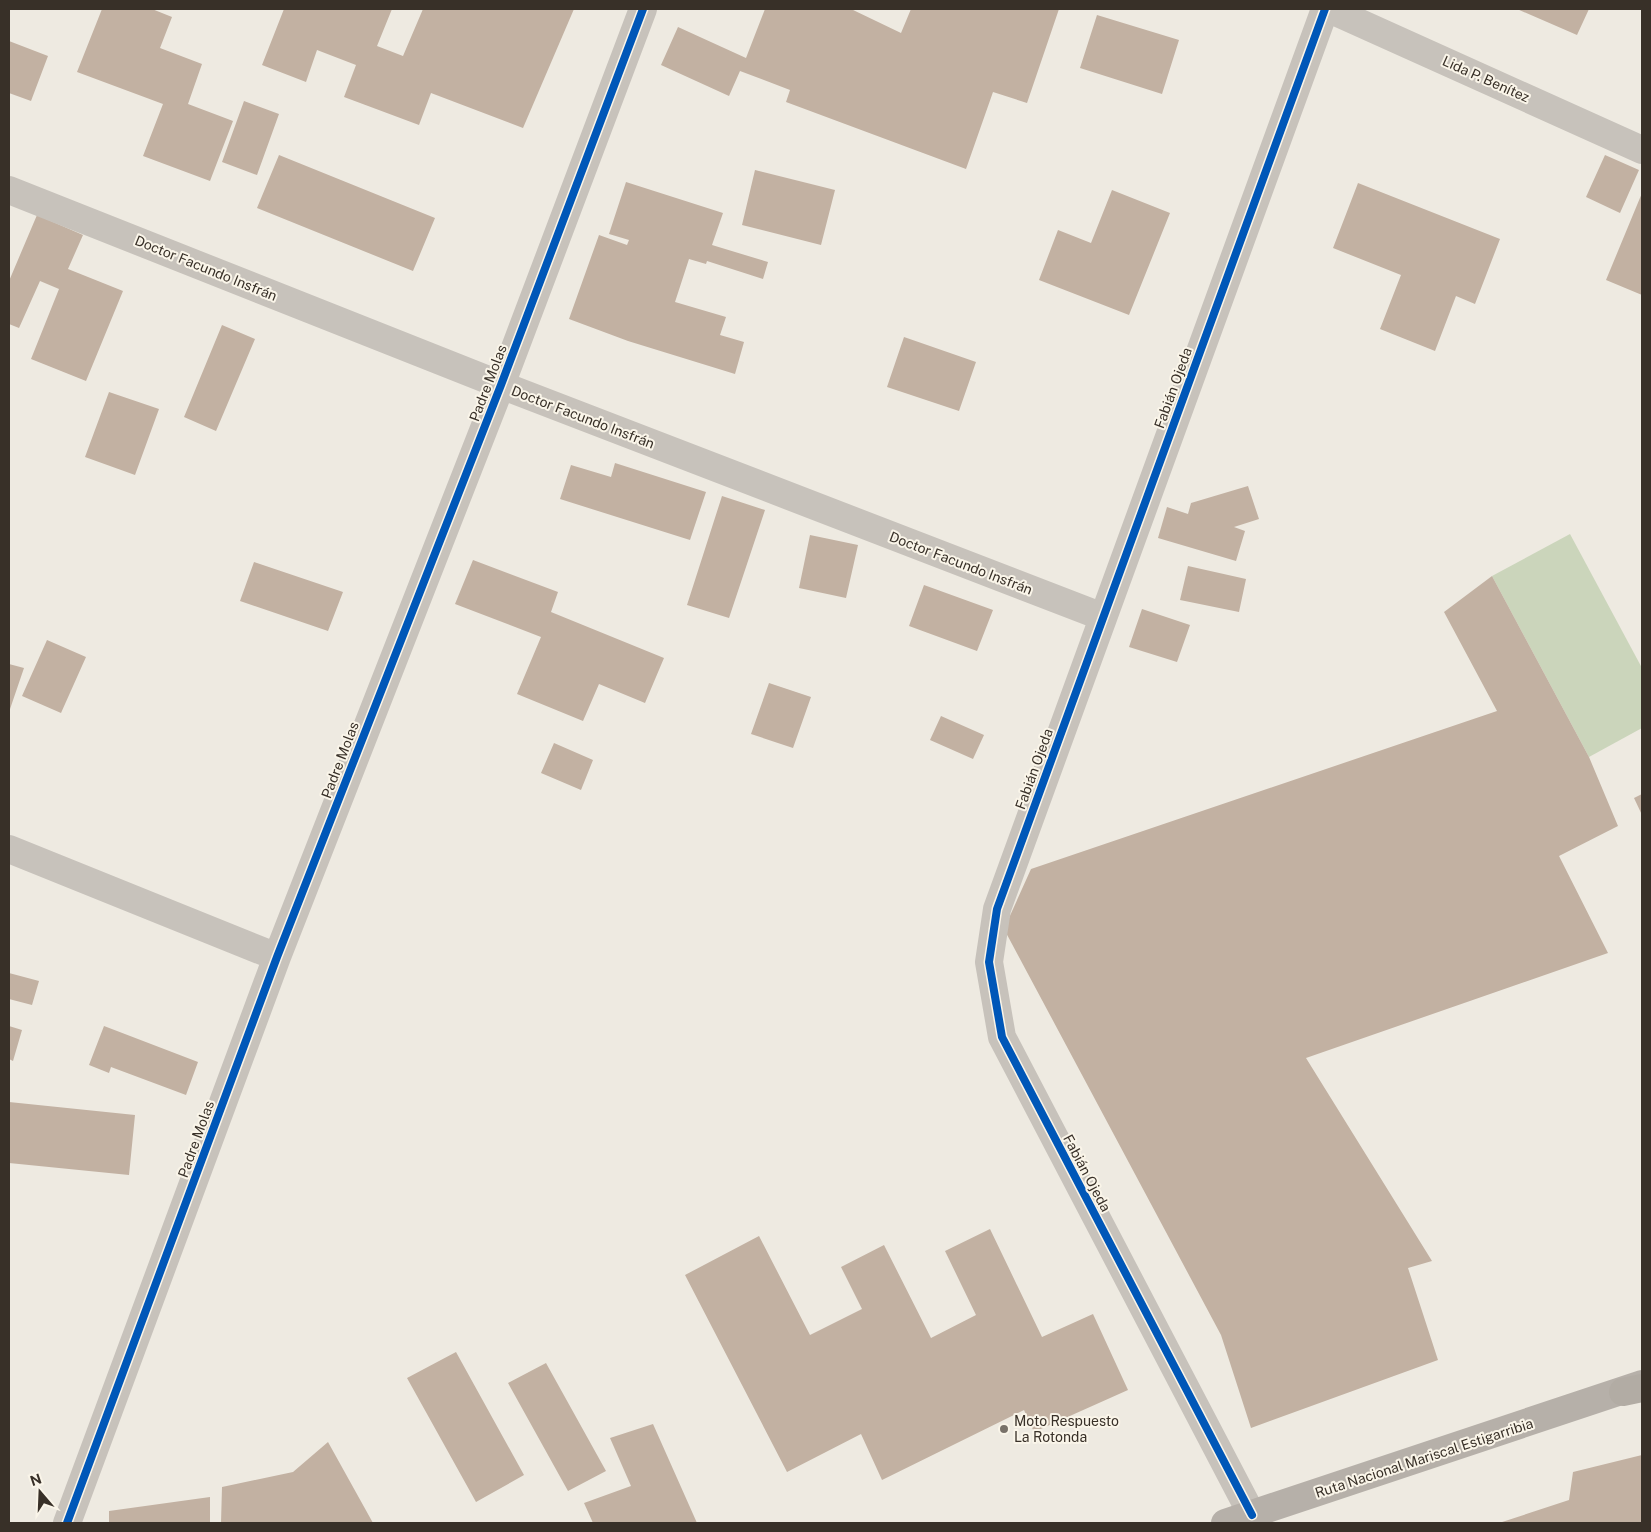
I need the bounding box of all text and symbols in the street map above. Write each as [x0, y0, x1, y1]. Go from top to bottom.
street label: Lida P. Benítez [1440, 53, 1532, 105]
street label: Doctor Facundo Insfrán [133, 232, 279, 304]
street label: Padre Molas [466, 342, 510, 424]
street label: Fabián Ojeda [1151, 345, 1195, 431]
street label: Doctor Facundo Insfrán [509, 382, 657, 452]
street label: Doctor Facundo Insfrán [887, 528, 1035, 598]
street label: Padre Molas [318, 719, 362, 801]
street label: Fabián Ojeda [1012, 726, 1056, 812]
street label: Padre Molas [175, 1098, 217, 1180]
street label: Fabián Ojeda [1060, 1132, 1114, 1214]
place label: Moto Respuesto La Rotonda [1014, 1413, 1119, 1445]
street label: Ruta Nacional Mariscal Estigarribia [1313, 1415, 1535, 1501]
marker: Moto Respuesto La Rotonda [998, 1423, 1010, 1435]
north arrow [15, 1467, 65, 1517]
text: N [28, 1470, 44, 1489]

